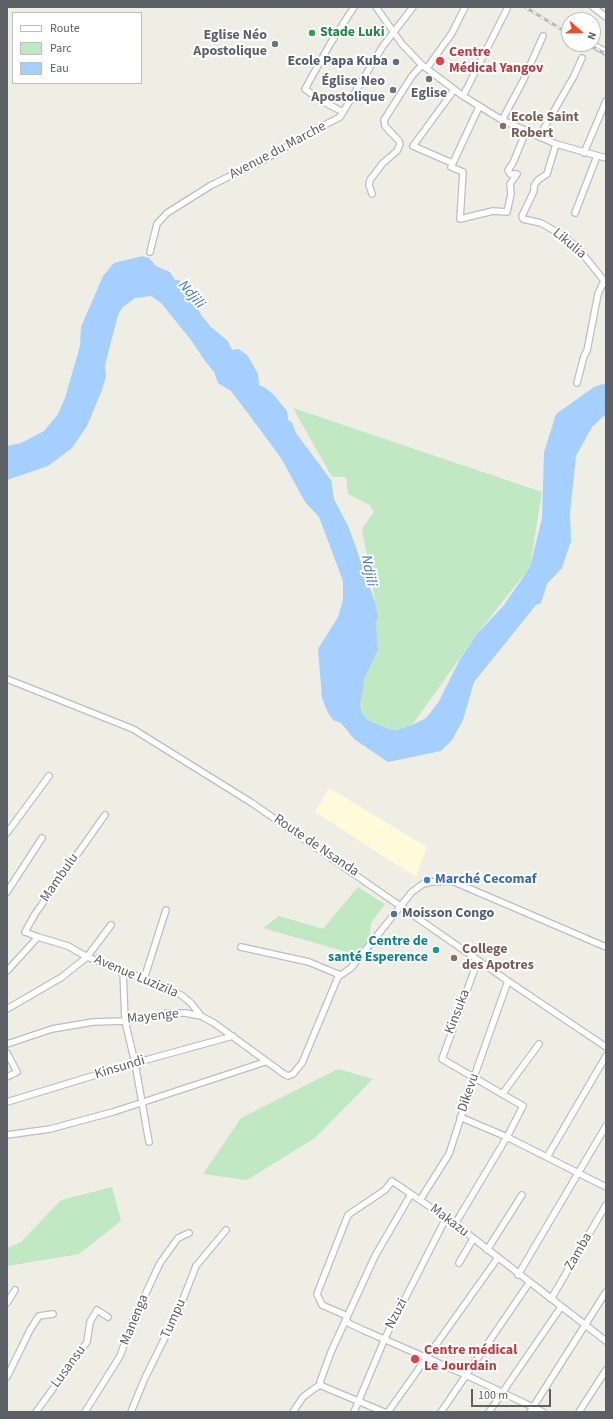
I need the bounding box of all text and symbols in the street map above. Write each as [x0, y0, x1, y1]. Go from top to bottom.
legend [12, 12, 142, 84]
north arrow [561, 12, 601, 52]
text: Route [50, 20, 80, 37]
place label: Stade Luki [320, 25, 385, 41]
place label: Eglise Néo Apostolique [193, 28, 267, 60]
marker: Stade Luki [307, 28, 317, 38]
text: N [584, 30, 600, 42]
marker: Eglise Néo Apostolique [270, 39, 280, 49]
text: Parc [50, 40, 72, 57]
place label: Centre Médical Yangov [449, 45, 543, 78]
place label: Ecole Papa Kuba [288, 54, 388, 70]
marker: Centre Médical Yangov [434, 55, 446, 67]
marker: Ecole Papa Kuba [391, 57, 401, 67]
text: Eau [50, 60, 69, 77]
place label: Église Neo Apostolique [311, 74, 385, 106]
marker: Eglise [424, 74, 434, 84]
marker: Église Neo Apostolique [388, 85, 398, 95]
place label: Eglise [411, 86, 447, 102]
place label: Ecole Saint Robert [511, 110, 579, 142]
street label: Avenue du Marche [227, 118, 329, 184]
marker: Ecole Saint Robert [498, 121, 508, 131]
street label: Likulia [549, 225, 589, 263]
water label: Ndjili [174, 277, 208, 313]
water label: Ndjili [356, 554, 380, 588]
street label: Route de Nsanda [270, 811, 362, 881]
street label: Mambulu [37, 850, 83, 906]
place label: Marché Cecomaf [435, 872, 537, 888]
marker: Marché Cecomaf [422, 875, 432, 885]
place label: Moisson Congo [402, 906, 494, 922]
marker: Moisson Congo [389, 909, 399, 919]
place label: Centre de santé Esperence [328, 934, 428, 966]
place label: College des Apotres [462, 942, 534, 974]
marker: Centre de santé Esperence [431, 945, 441, 955]
street label: Avenue Luzizila [91, 952, 181, 1002]
marker: College des Apotres [449, 953, 459, 963]
street label: Kinsuka [442, 987, 474, 1037]
street label: Mayenge [126, 1006, 180, 1028]
street label: Kinsundi [93, 1052, 147, 1084]
street label: Dikevu [455, 1071, 483, 1115]
street label: Makazu [426, 1201, 472, 1241]
street label: Zamba [562, 1230, 596, 1274]
street label: Manenga [117, 1292, 153, 1348]
street label: Nzuzi [382, 1296, 412, 1332]
street label: Tumpu [158, 1297, 190, 1341]
street label: Lusansu [48, 1343, 90, 1391]
place label: Centre médical Le Jourdain [424, 1343, 517, 1376]
marker: Centre médical Le Jourdain [409, 1353, 421, 1365]
scale bar [473, 1381, 553, 1407]
text: 100 m [478, 1387, 508, 1404]

